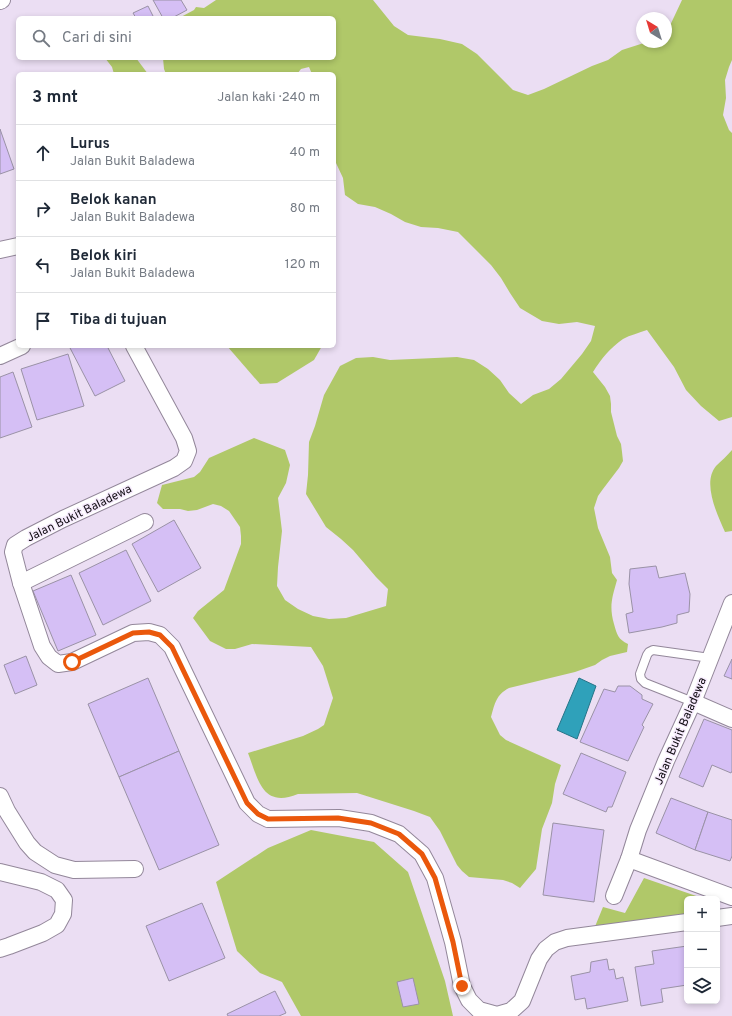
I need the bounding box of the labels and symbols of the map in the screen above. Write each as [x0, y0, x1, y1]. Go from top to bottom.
north arrow [636, 12, 672, 48]
street label: Jalan Bukit Baladewa [24, 481, 135, 546]
route start [63, 653, 81, 671]
street label: Jalan Bukit Baladewa [651, 675, 711, 788]
route end [453, 977, 471, 995]

